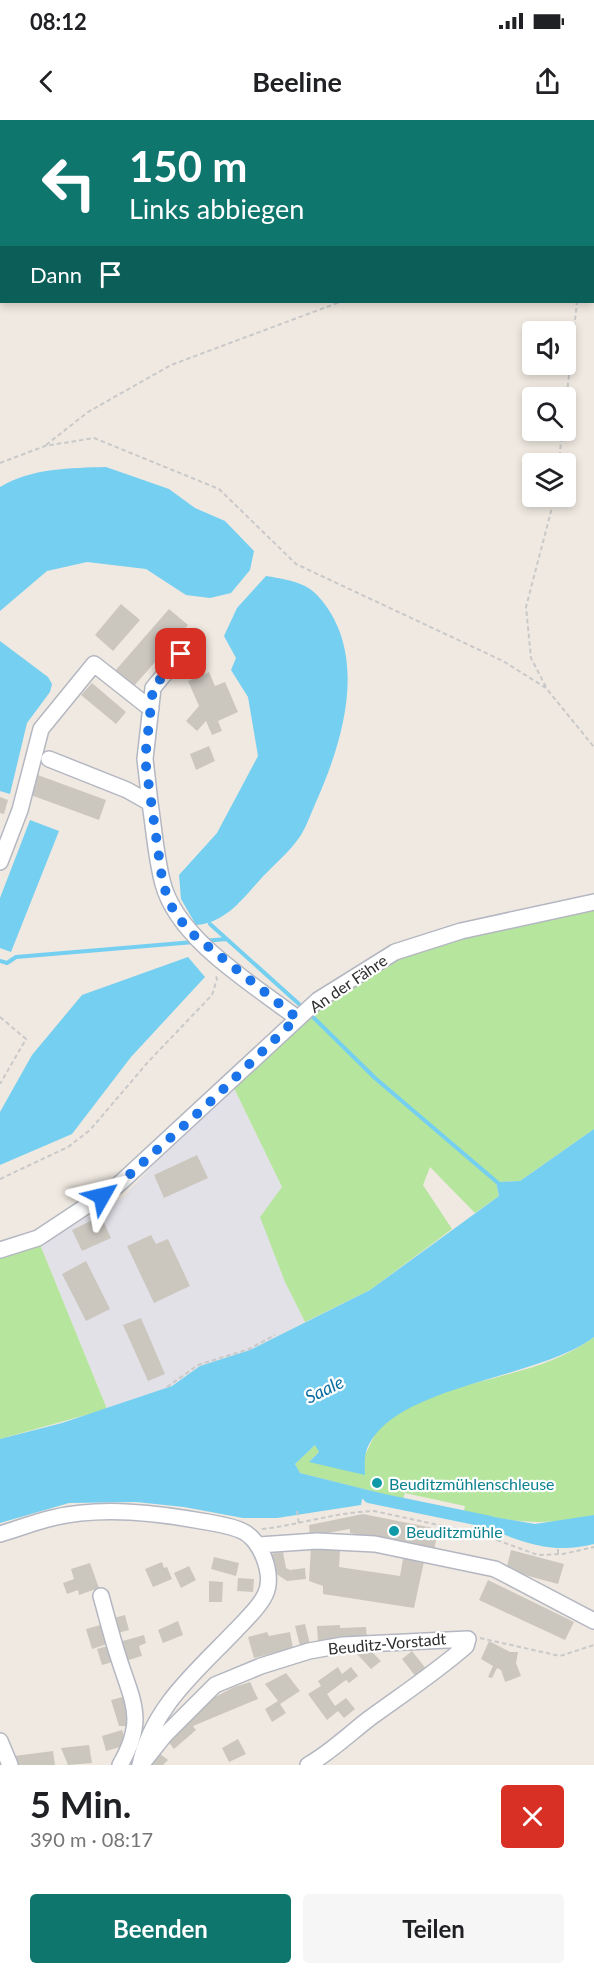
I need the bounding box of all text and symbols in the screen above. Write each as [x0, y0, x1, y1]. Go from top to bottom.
text: 08:12 [30, 8, 87, 35]
icon: back [30, 65, 63, 98]
text: Beeline [252, 65, 342, 98]
icon: share [531, 65, 564, 98]
text: 150 m [129, 141, 247, 191]
icon: left [30, 144, 108, 222]
text: Links abbiegen [129, 192, 304, 225]
icon: arrive [94, 258, 127, 291]
text: Dann [30, 261, 82, 288]
map controls [522, 321, 576, 507]
button: sound [522, 321, 576, 375]
button: search [522, 387, 576, 441]
button: layers [522, 453, 576, 507]
pin [155, 628, 206, 679]
icon: arrive [164, 637, 197, 670]
street label: An der Fähre [306, 950, 390, 1016]
position arrow [70, 1164, 134, 1228]
water label: Saale [301, 1370, 347, 1408]
place label: Beuditzmühlenschleuse [389, 1474, 555, 1493]
marker: Beuditzmühlenschleuse [370, 1476, 384, 1490]
place label: Beuditzmühle [406, 1522, 503, 1541]
marker: Beuditzmühle [387, 1524, 401, 1538]
street label: Beuditz-Vorstadt [327, 1628, 447, 1658]
text: 5 Min. [30, 1782, 131, 1826]
button: close [501, 1785, 564, 1848]
text: 390 m · 08:17 [30, 1827, 153, 1851]
button: Beenden [30, 1894, 291, 1963]
button: Teilen [303, 1894, 564, 1963]

